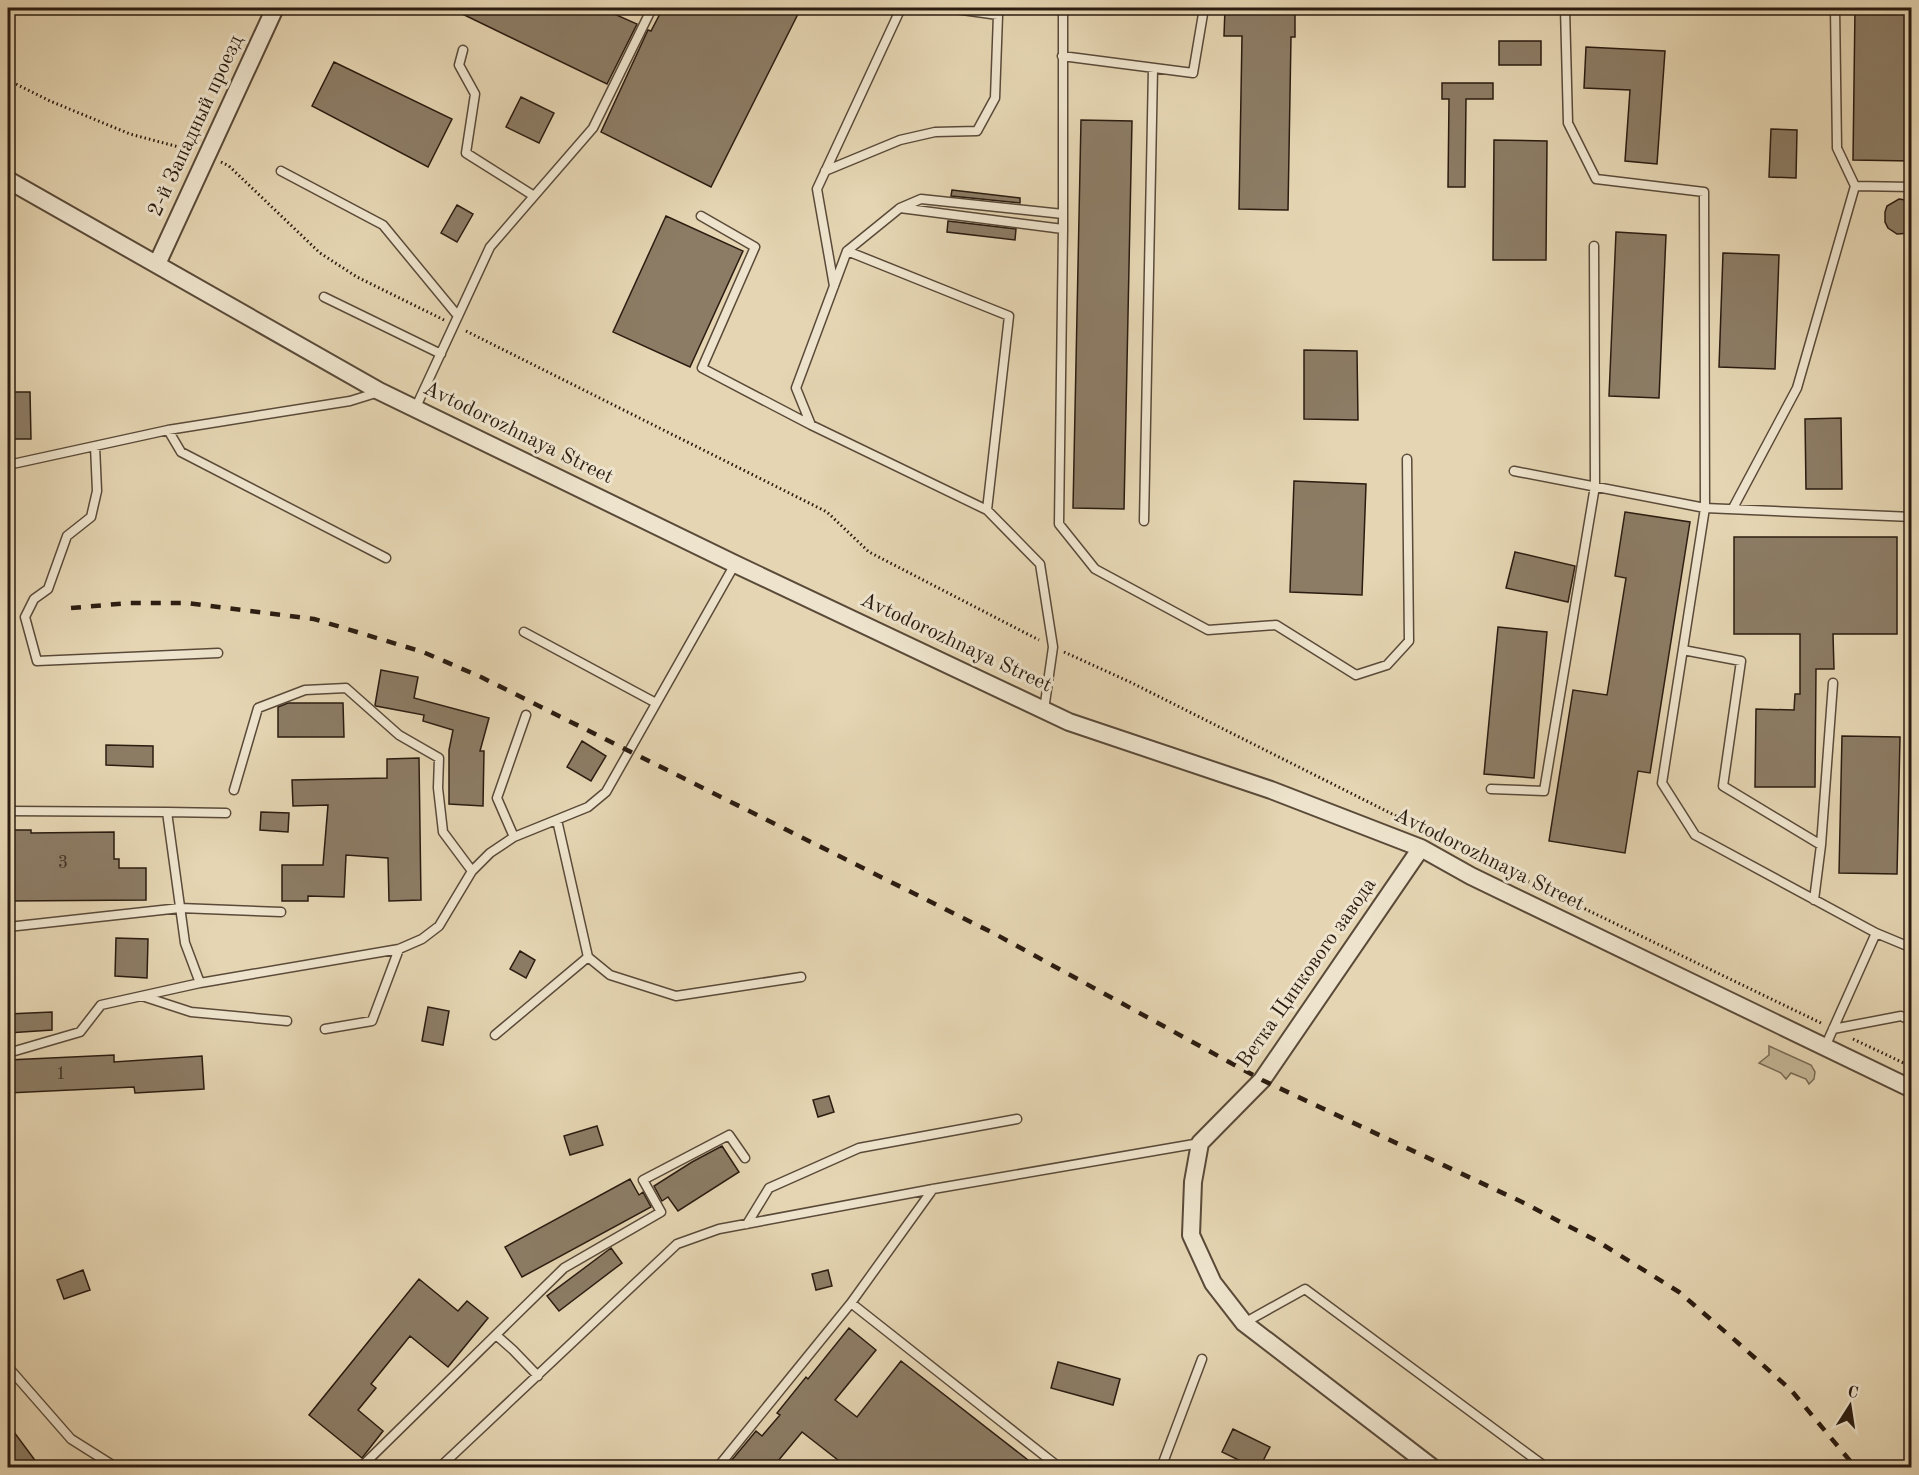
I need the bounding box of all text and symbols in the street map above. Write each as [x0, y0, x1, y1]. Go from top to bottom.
street label: 2-й Западный проезд [145, 32, 247, 220]
street label: Avtodorozhnaya Street [420, 378, 616, 488]
street label: Avtodorozhnaya Street [857, 589, 1055, 697]
street label: Avtodorozhnaya Street [1391, 805, 1587, 915]
house number: 3 [58, 854, 68, 872]
street label: Ветка Цинкового завода [1233, 874, 1381, 1072]
house number: 1 [56, 1065, 66, 1083]
north arrow [1820, 1376, 1880, 1436]
text: С [1846, 1384, 1860, 1402]

